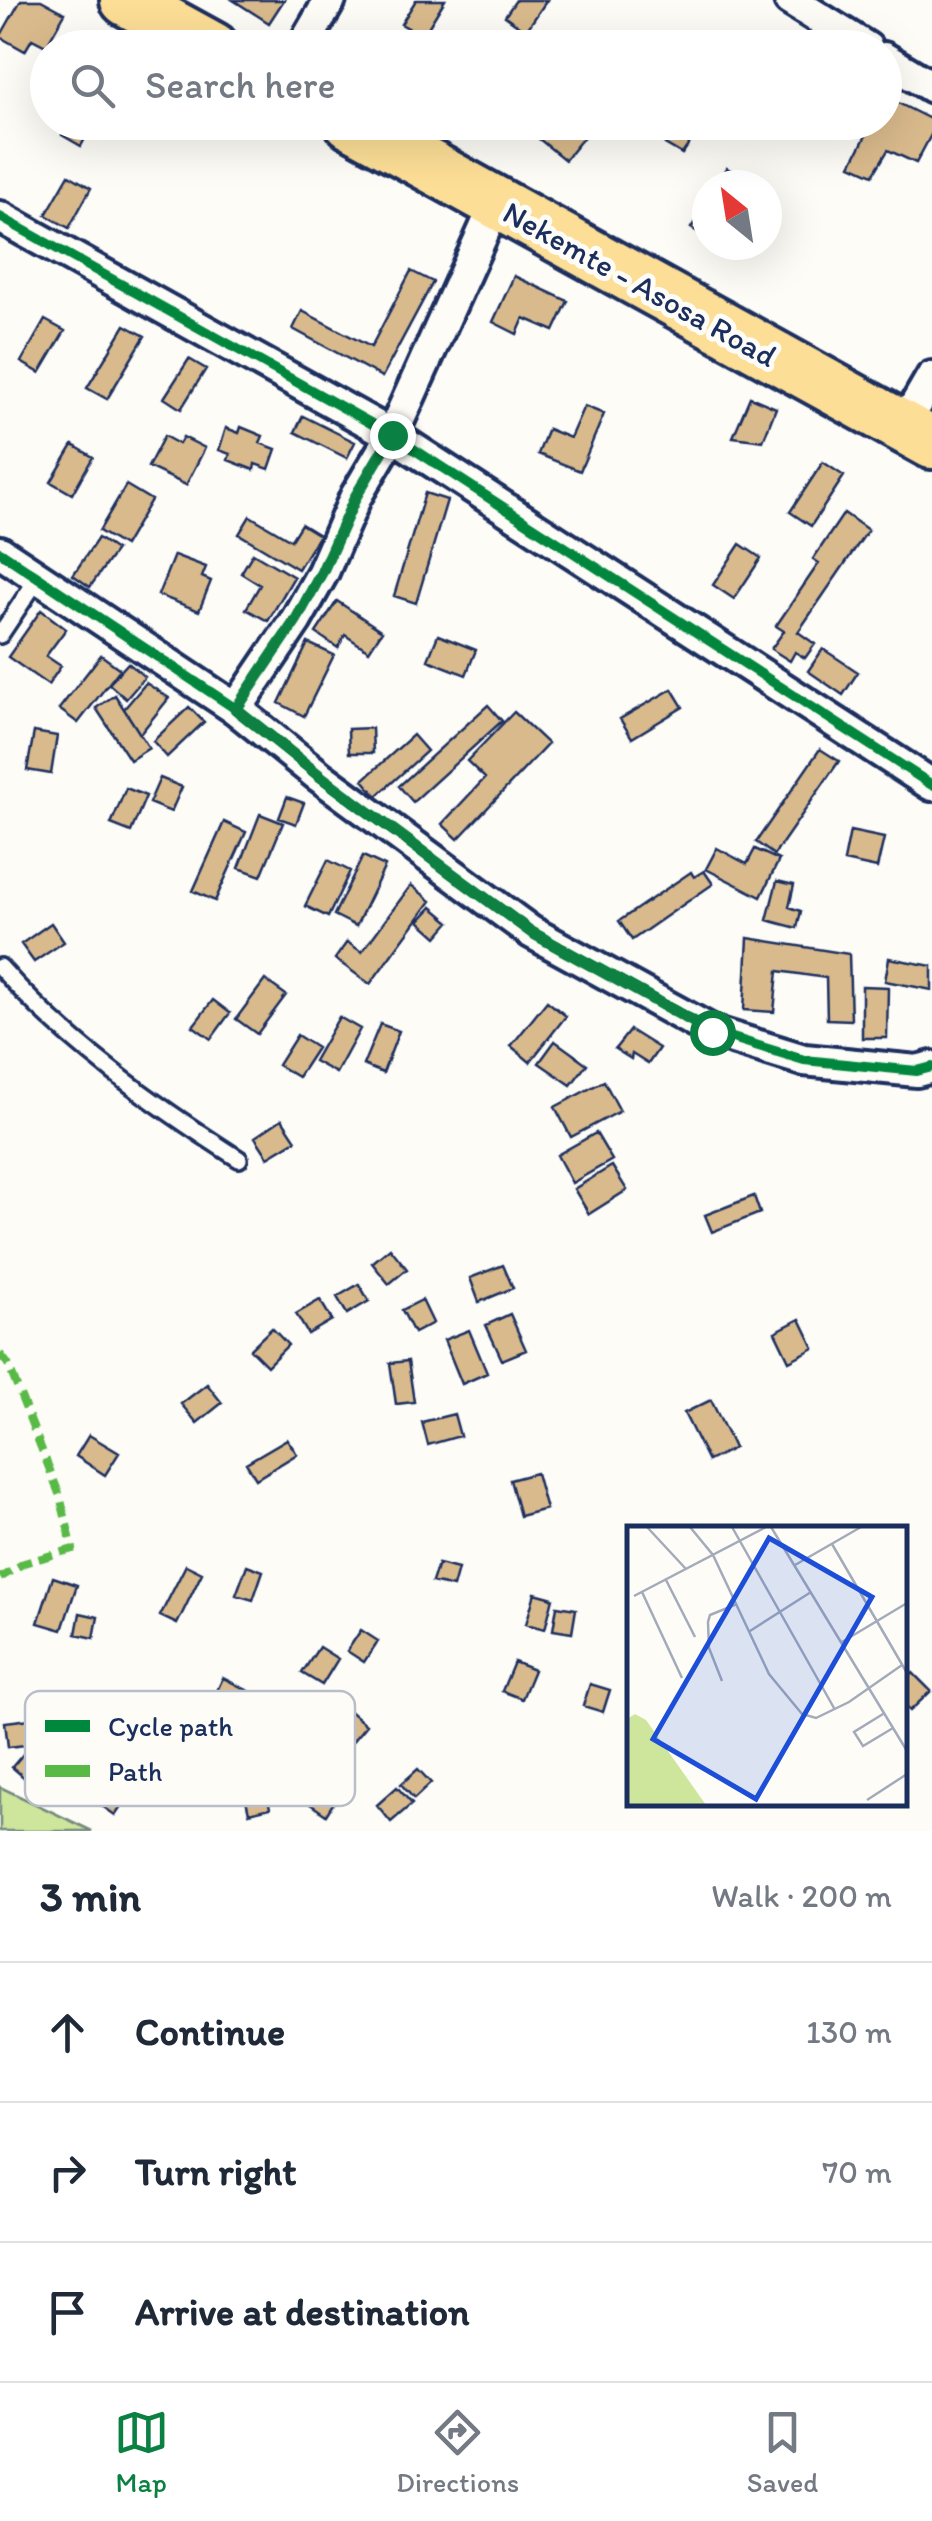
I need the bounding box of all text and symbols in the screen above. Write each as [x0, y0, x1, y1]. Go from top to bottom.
search box [30, 30, 902, 140]
icon: search [65, 58, 120, 113]
text: Search here [145, 62, 336, 108]
north arrow [692, 170, 782, 260]
street label: Nekemte - Asosa Road [497, 193, 783, 375]
route end [370, 413, 416, 459]
route start [690, 1010, 736, 1056]
inset map [627, 1526, 907, 1806]
legend [25, 1691, 355, 1806]
text: Cycle path [108, 1709, 233, 1743]
text: Path [108, 1754, 162, 1788]
text: 3 min [40, 1871, 141, 1922]
text: Walk · 200 m [711, 1877, 892, 1915]
icon: ahead [40, 2005, 95, 2060]
text: Continue [135, 2009, 285, 2055]
text: 130 m [806, 2013, 892, 2051]
icon: right [40, 2145, 95, 2200]
text: Turn right [135, 2149, 297, 2195]
text: 70 m [822, 2153, 892, 2191]
icon: arrive [40, 2285, 95, 2340]
text: Arrive at destination [135, 2289, 470, 2335]
tab: Map [114, 2405, 169, 2499]
tab: Directions [396, 2405, 519, 2499]
tab: Saved [747, 2405, 818, 2499]

